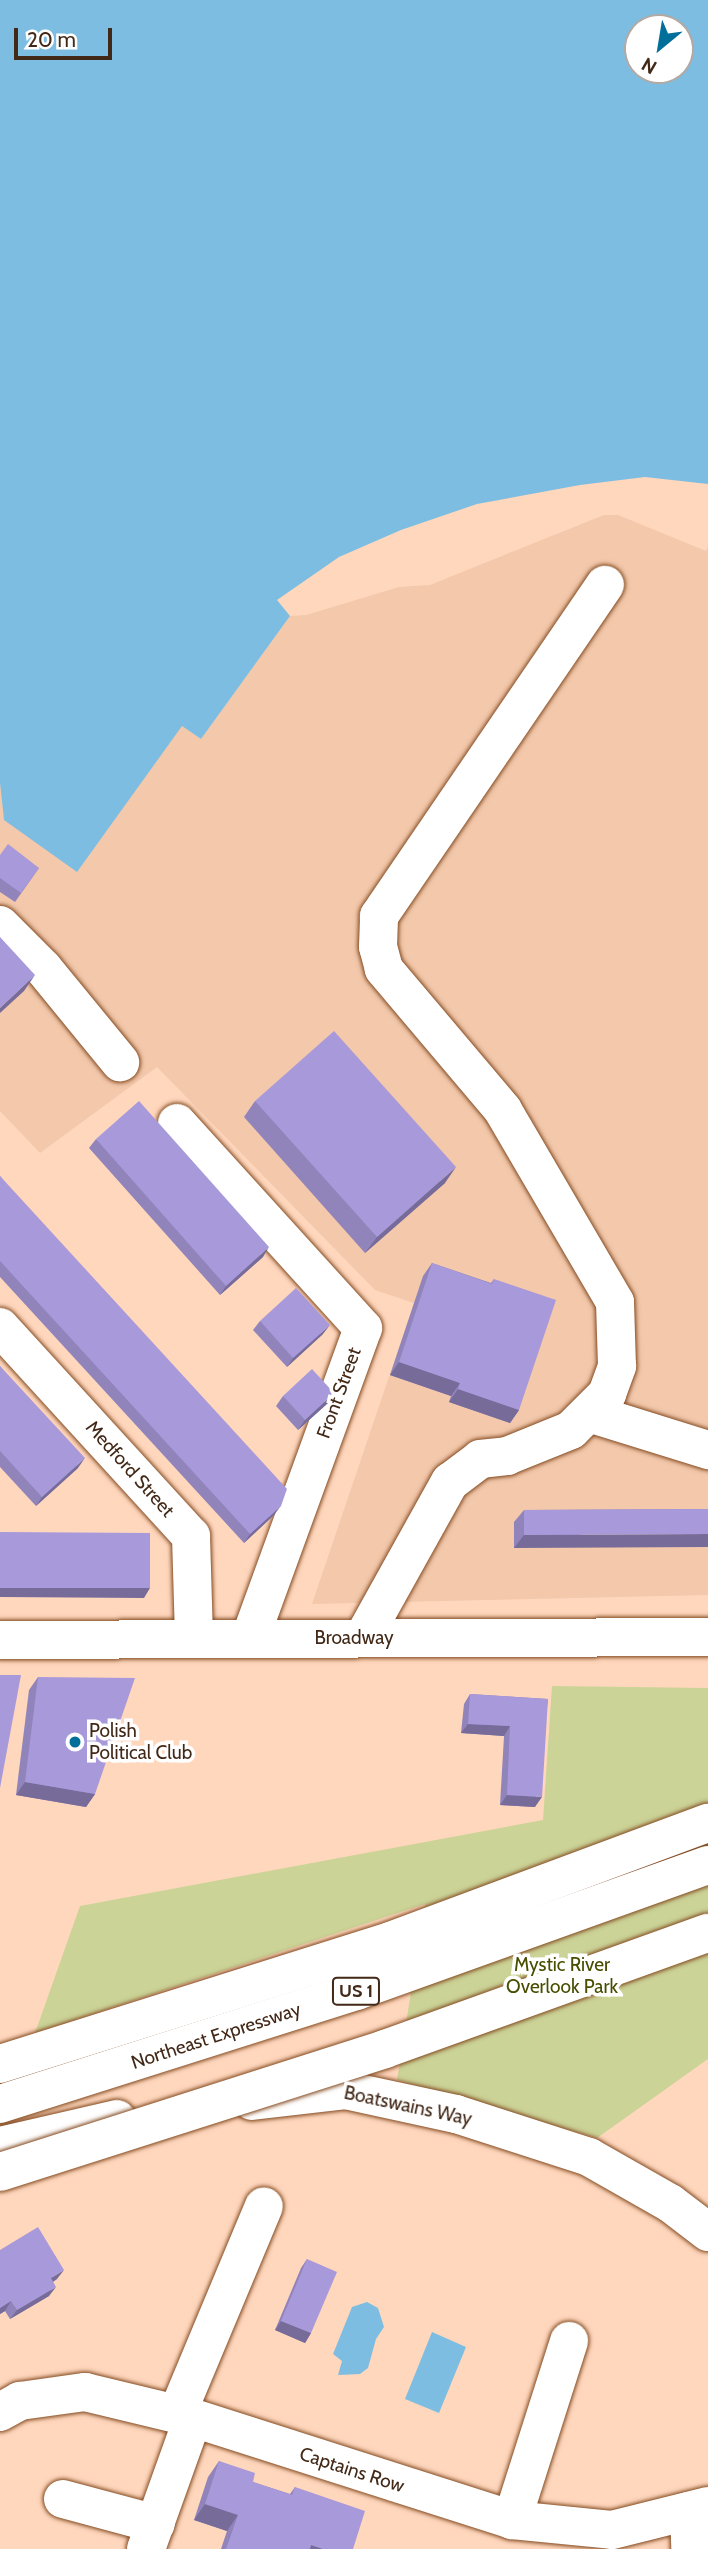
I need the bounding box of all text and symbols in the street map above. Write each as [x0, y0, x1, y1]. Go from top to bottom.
scale bar [18, 14, 116, 58]
north arrow [624, 14, 694, 84]
text: 20 m [27, 27, 76, 52]
text: N [638, 53, 661, 79]
street label: Front Street [312, 1344, 366, 1442]
street label: Medford Street [81, 1416, 179, 1522]
street label: Broadway [314, 1627, 394, 1649]
place label: Polish Political Club [89, 1720, 192, 1764]
marker: Polish Political Club [67, 1734, 83, 1750]
park label: Mystic River Overlook Park [506, 1954, 618, 1998]
road number: US 1 [332, 1977, 380, 2006]
street label: Northeast Expressway [128, 1998, 304, 2074]
street label: Boatswains Way [342, 2081, 474, 2131]
street label: Captains Row [297, 2442, 407, 2498]

